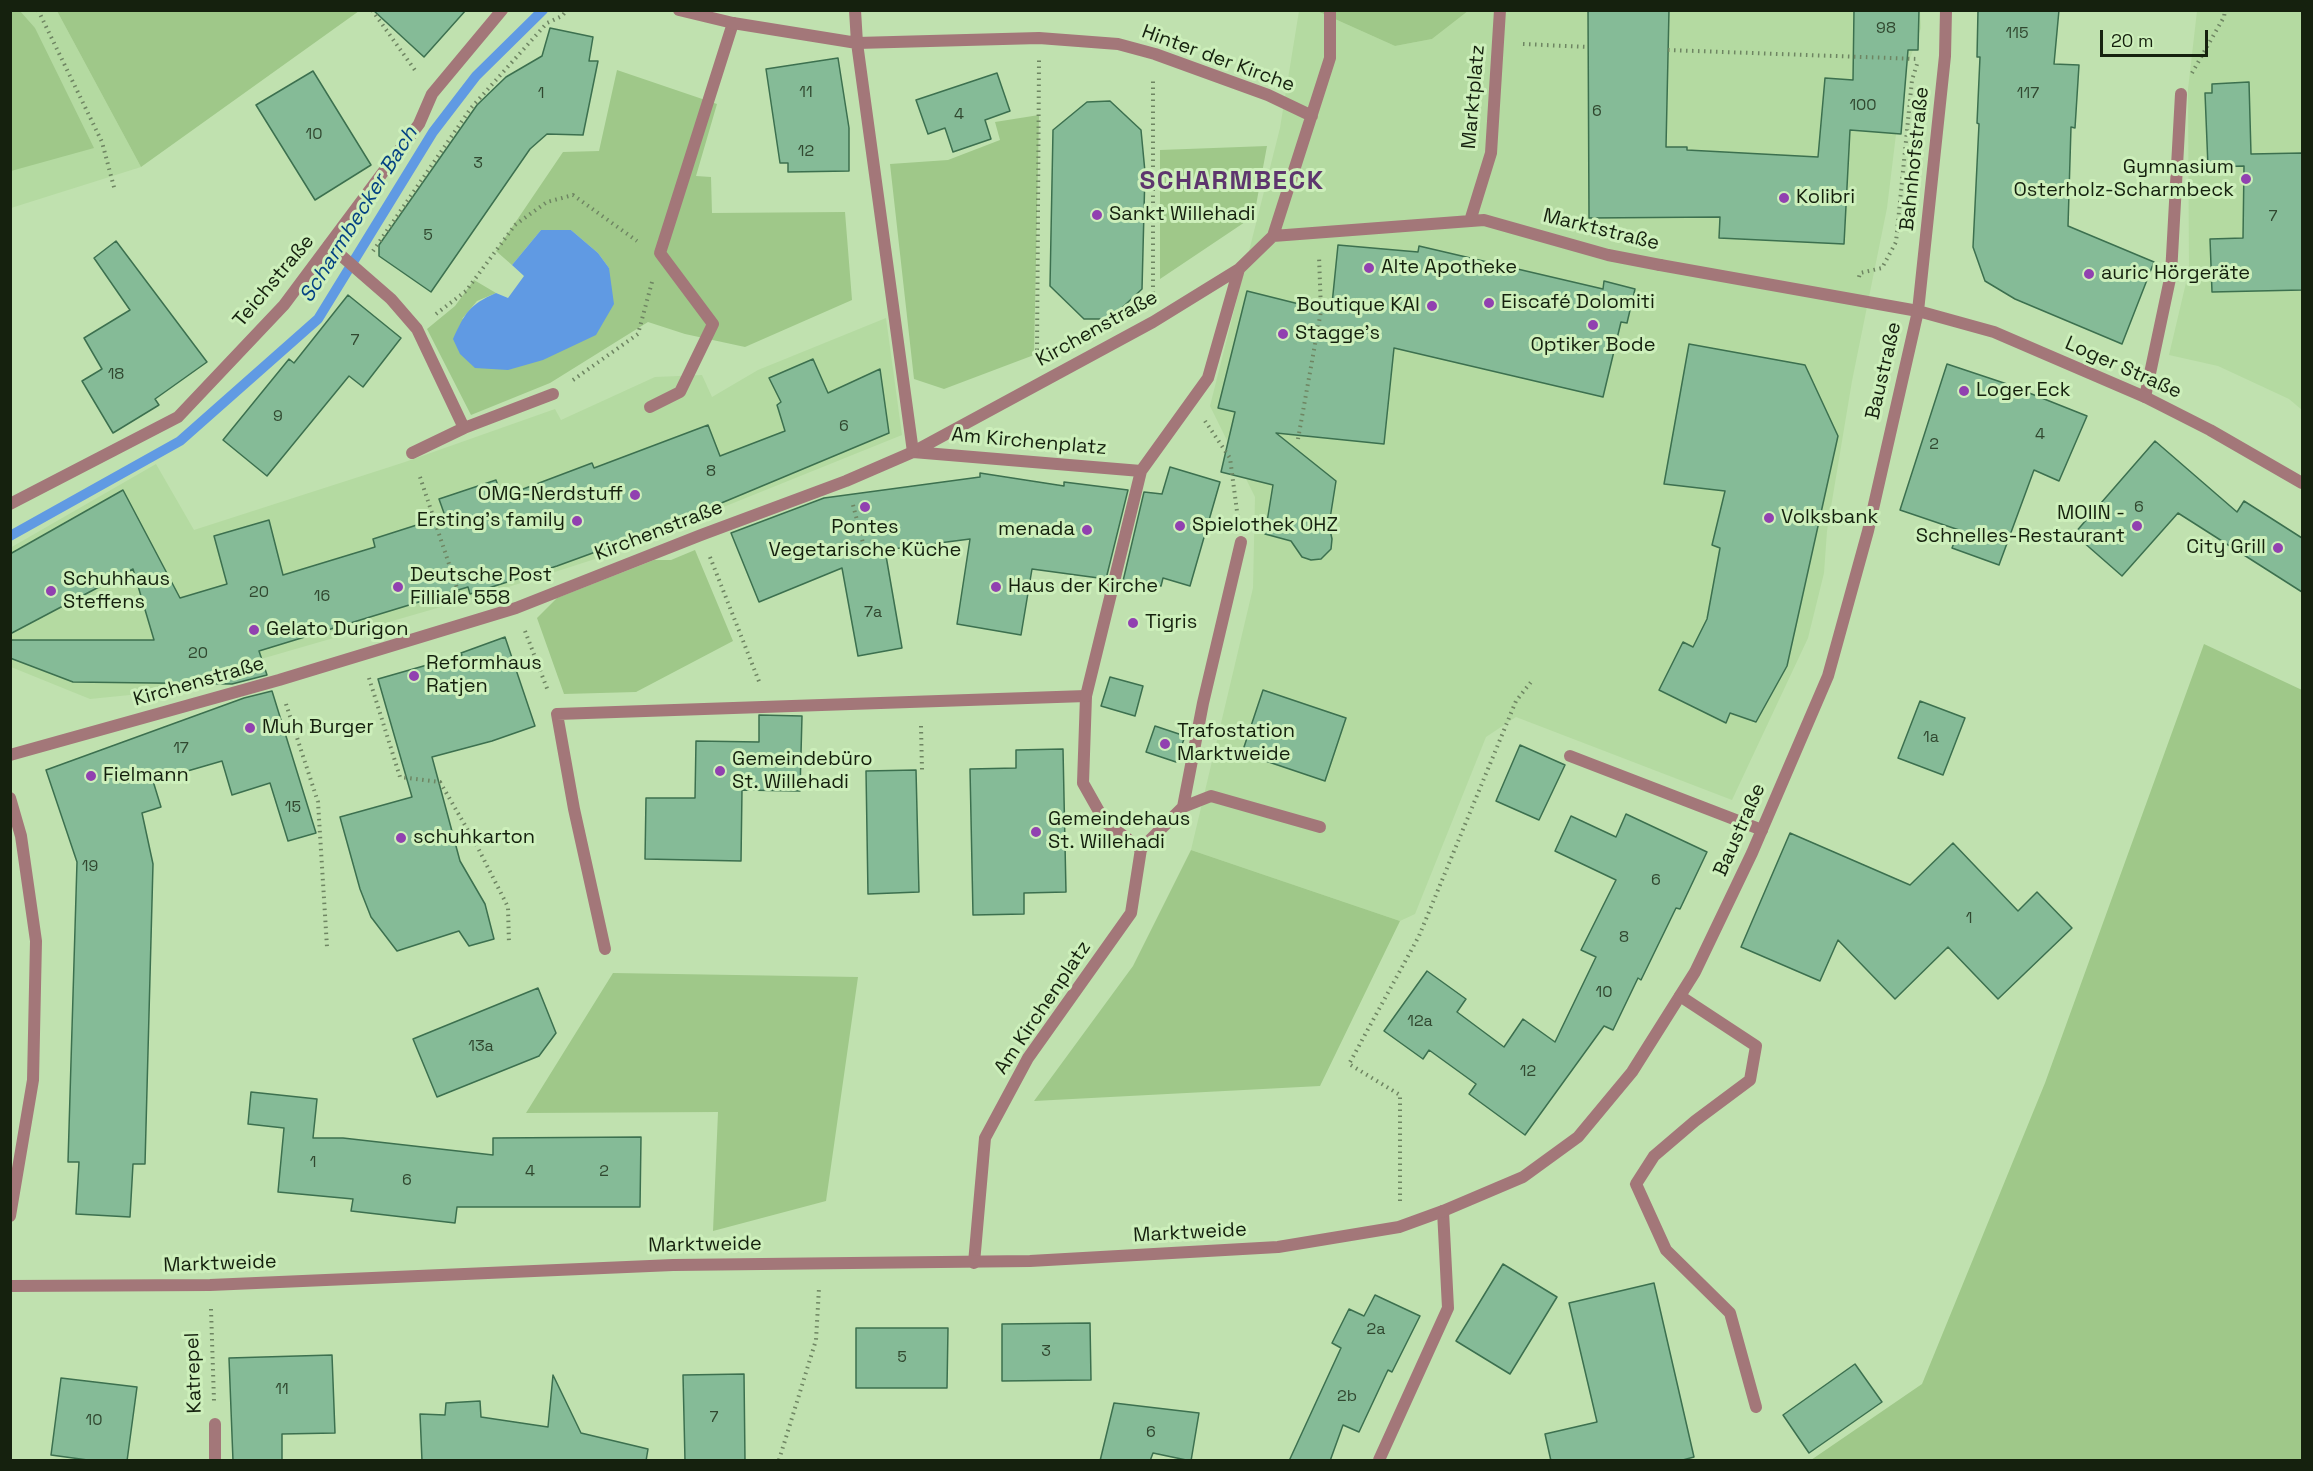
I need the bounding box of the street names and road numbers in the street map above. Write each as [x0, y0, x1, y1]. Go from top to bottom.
street label: Hinter der Kirche [1138, 20, 1298, 98]
street label: Marktplatz [1457, 44, 1491, 150]
street label: Bahnhofstraße [1895, 86, 1935, 232]
street label: Marktstraße [1540, 204, 1662, 256]
street label: Teichstraße [228, 230, 320, 332]
street label: Kirchenstraße [1032, 286, 1162, 372]
street label: Baustraße [1861, 320, 1907, 422]
street label: Loger Straße [2061, 332, 2185, 404]
street label: Am Kirchenplatz [950, 423, 1108, 461]
street label: Kirchenstraße [592, 496, 726, 566]
street label: Kirchenstraße [131, 652, 267, 712]
street label: Baustraße [1709, 780, 1771, 880]
street label: Am Kirchenplatz [989, 937, 1097, 1079]
street label: Marktweide [1133, 1218, 1247, 1248]
street label: Marktweide [648, 1232, 762, 1258]
street label: Marktweide [163, 1250, 277, 1278]
street label: Katrepel [181, 1332, 207, 1414]

